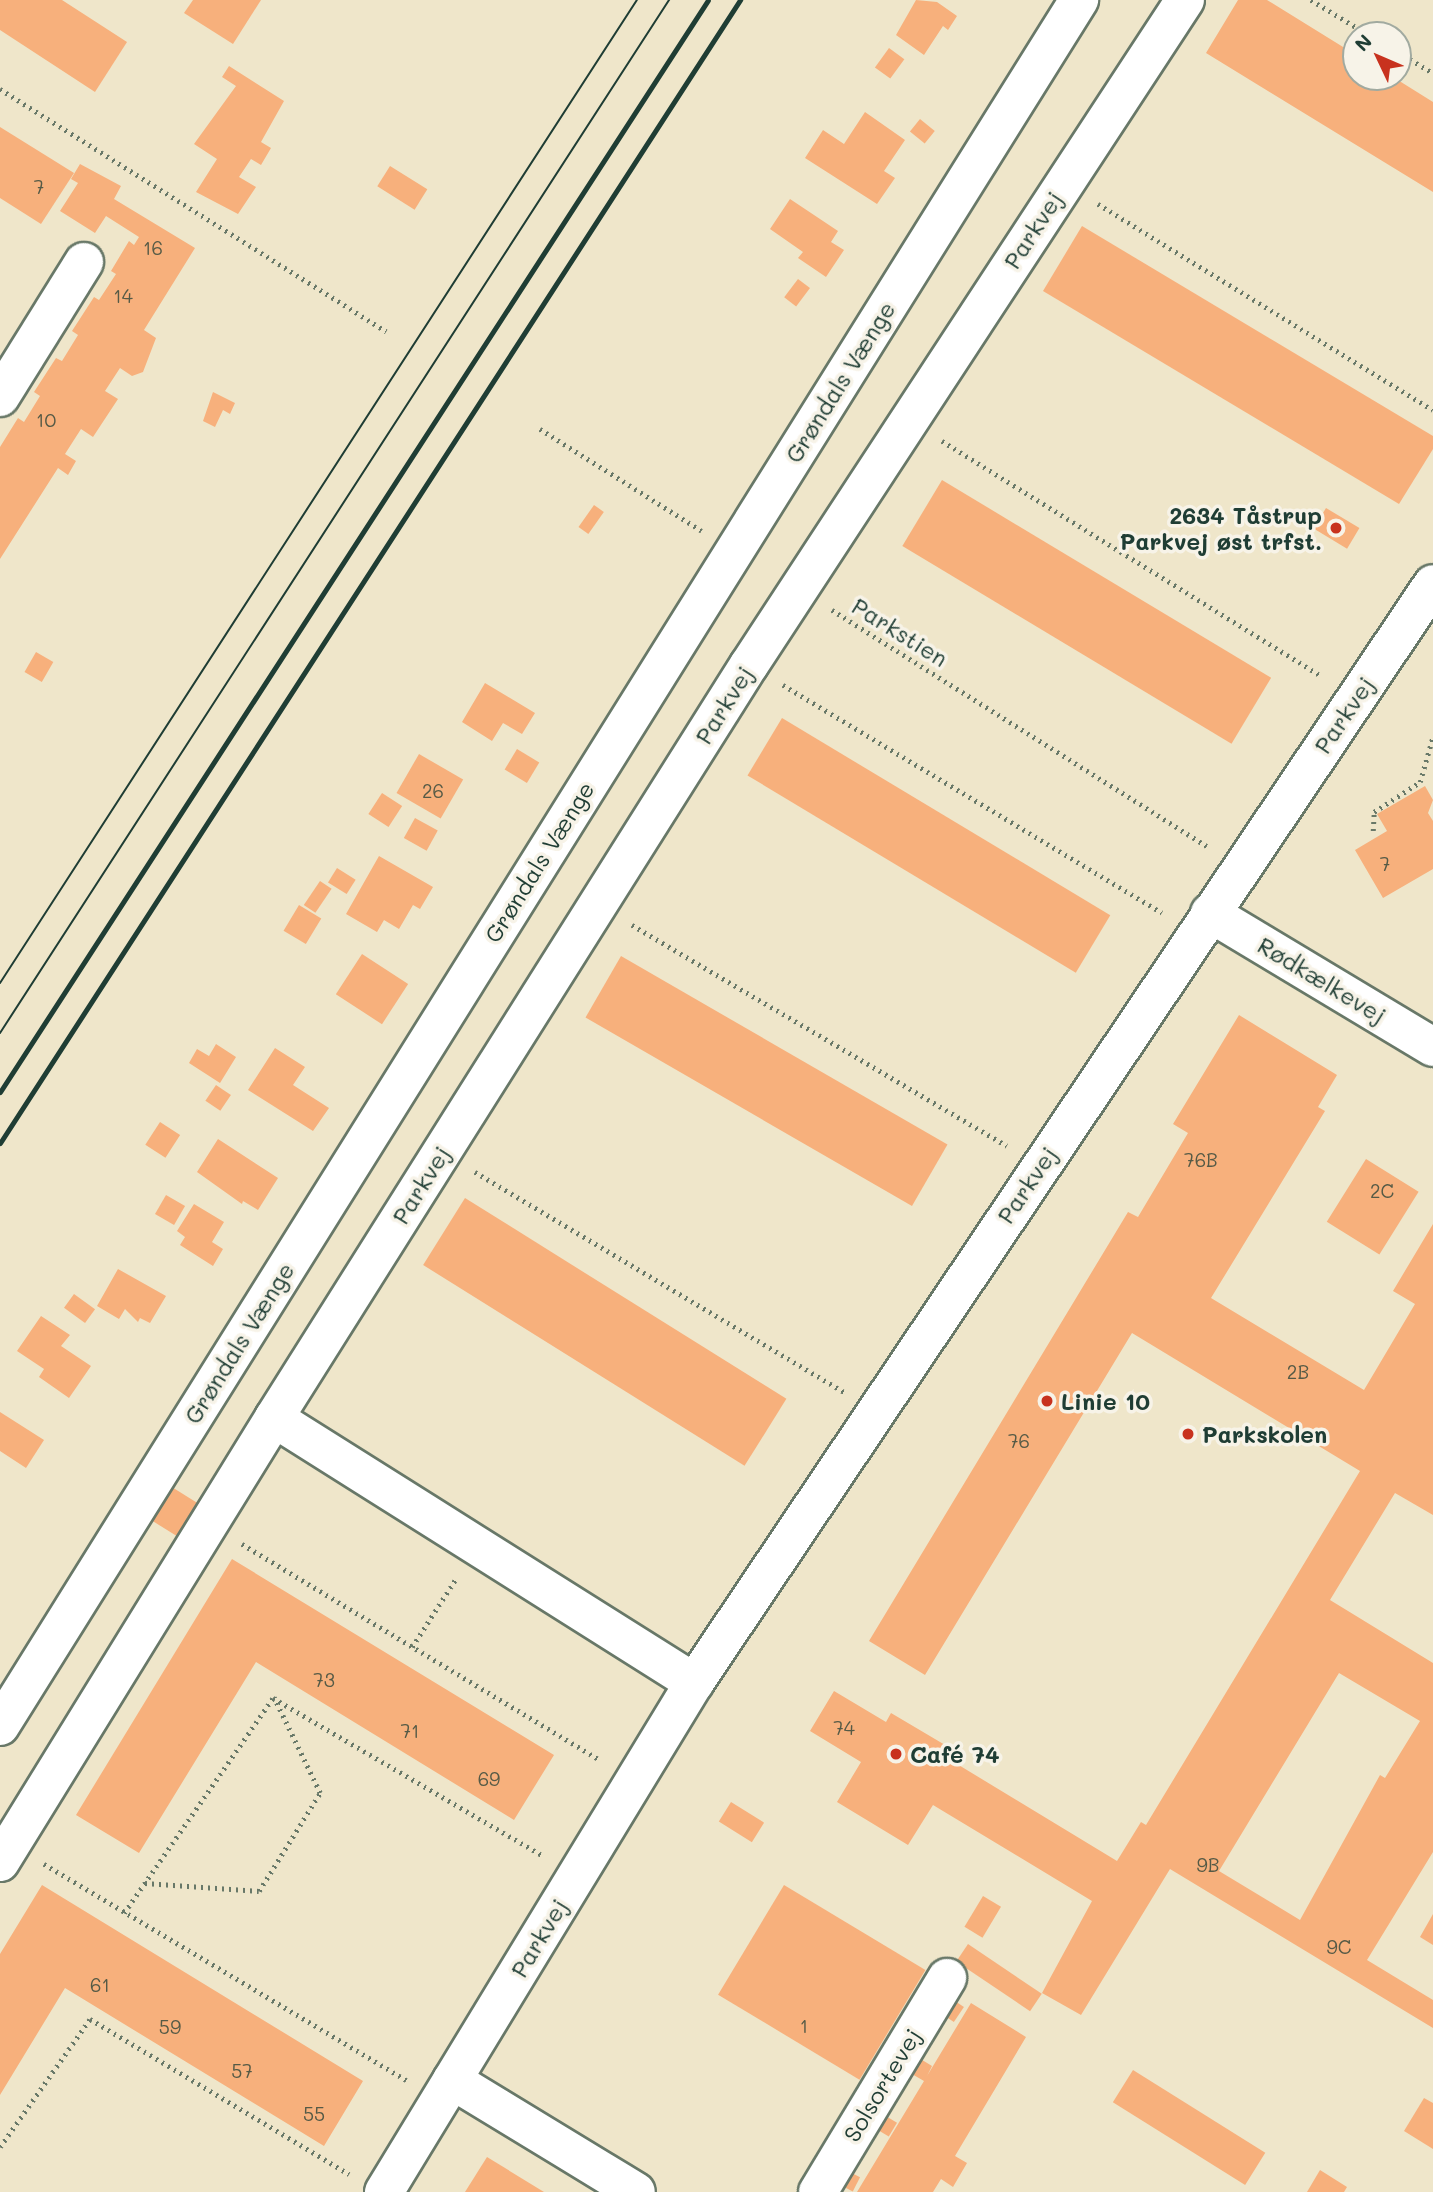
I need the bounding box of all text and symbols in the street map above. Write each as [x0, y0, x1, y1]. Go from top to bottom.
north arrow [1342, 21, 1412, 91]
text: N [1349, 29, 1377, 56]
house number: 7 [34, 176, 44, 198]
street label: Parkvej [998, 186, 1068, 274]
house number: 16 [143, 237, 163, 259]
house number: 14 [113, 285, 133, 307]
street label: Grøndals Vænge [779, 296, 901, 468]
house number: 10 [36, 409, 56, 431]
place label: 2634 Tåstrup Parkvej øst trfst. [1120, 501, 1322, 555]
marker: 2634 Tåstrup Parkvej øst trfst. [1328, 520, 1344, 536]
street label: Parkstien [847, 592, 953, 672]
street label: Parkvej [689, 661, 759, 749]
street label: Parkvej [1308, 672, 1380, 758]
street label: Grøndals Vænge [478, 776, 600, 948]
house number: 26 [422, 780, 444, 802]
house number: 7 [1380, 853, 1390, 875]
street label: Rødkælkevej [1253, 931, 1391, 1029]
street label: Parkvej [386, 1141, 456, 1229]
street label: Parkvej [991, 1142, 1063, 1228]
house number: 76B [1184, 1149, 1218, 1171]
house number: 2C [1370, 1180, 1394, 1202]
street label: Grøndals Vænge [178, 1257, 300, 1429]
house number: 2B [1287, 1361, 1309, 1383]
place label: Linie 10 [1061, 1387, 1150, 1415]
marker: Linie 10 [1039, 1393, 1055, 1409]
place label: Parkskolen [1202, 1420, 1327, 1448]
marker: Parkskolen [1180, 1426, 1196, 1442]
house number: 76 [1008, 1430, 1030, 1452]
house number: 73 [313, 1669, 335, 1691]
house number: 74 [833, 1717, 855, 1739]
house number: 71 [400, 1720, 420, 1742]
place label: Café 74 [910, 1740, 999, 1768]
marker: Café 74 [888, 1746, 904, 1762]
house number: 69 [478, 1768, 500, 1790]
house number: 9B [1196, 1854, 1220, 1876]
street label: Parkvej [505, 1894, 573, 1982]
house number: 9C [1327, 1936, 1351, 1958]
house number: 61 [90, 1974, 110, 1996]
house number: 1 [800, 2015, 808, 2037]
house number: 59 [159, 2016, 181, 2038]
street label: Solsortevej [837, 2023, 927, 2147]
house number: 57 [231, 2060, 253, 2082]
house number: 55 [303, 2103, 325, 2125]

